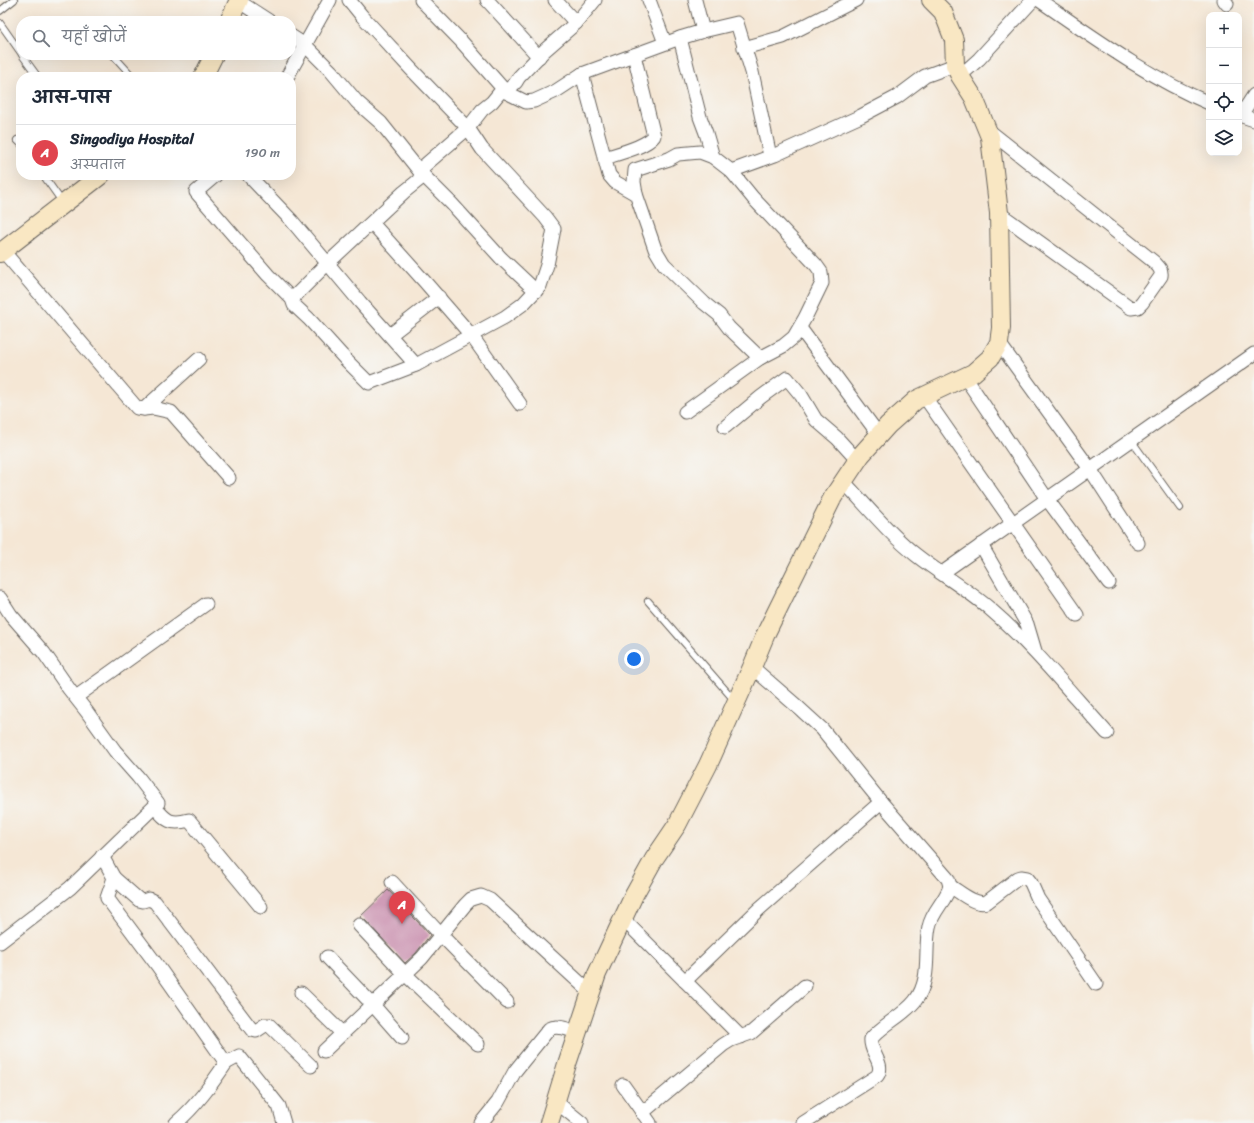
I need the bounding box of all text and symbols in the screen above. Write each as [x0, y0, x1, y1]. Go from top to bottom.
map controls [1206, 12, 1242, 156]
button: + [1206, 12, 1242, 48]
search box [16, 16, 296, 60]
text: यहाँ खोजें [62, 24, 127, 50]
icon: search [30, 27, 52, 49]
button: − [1206, 48, 1242, 84]
text: आस-पास [32, 82, 111, 112]
button: locate [1206, 84, 1242, 120]
button: layers [1206, 120, 1242, 156]
text: Singodiya Hospital [70, 126, 194, 152]
text: A [41, 141, 49, 164]
text: 190 m [245, 141, 280, 164]
text: अस्पताल [70, 153, 125, 176]
your location [624, 649, 644, 669]
pin: A [389, 891, 415, 924]

